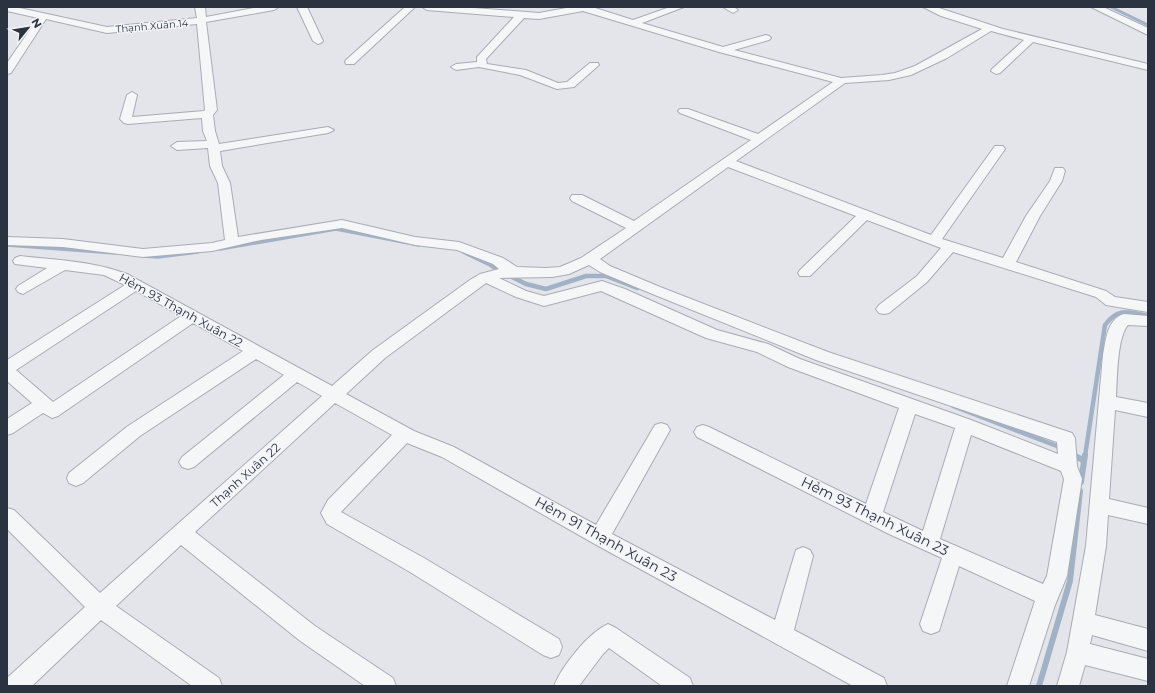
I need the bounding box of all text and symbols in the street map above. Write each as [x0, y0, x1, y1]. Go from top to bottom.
north arrow [8, 8, 48, 48]
text: N [28, 16, 45, 30]
street label: Thạnh Xuân 14 [115, 16, 189, 36]
street label: Hẻm 93 Thạnh Xuân 22 [117, 270, 246, 350]
street label: Thạnh Xuân 22 [207, 440, 283, 510]
street label: Hẻm 93 Thạnh Xuân 23 [798, 472, 952, 560]
street label: Hẻm 91 Thạnh Xuân 23 [532, 492, 680, 586]

